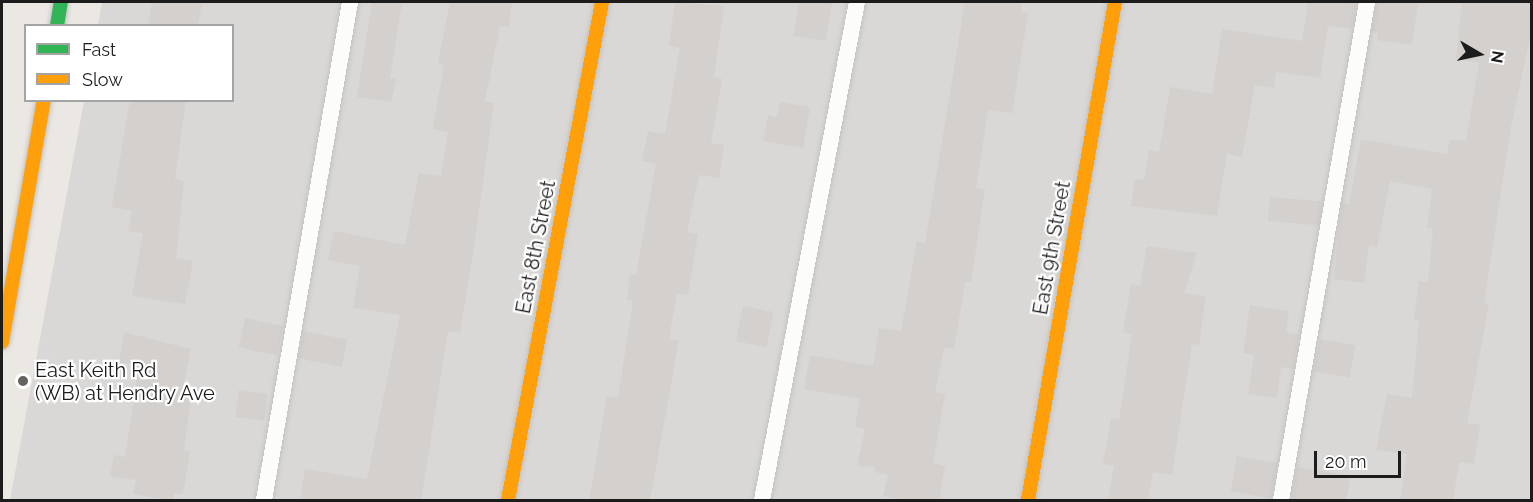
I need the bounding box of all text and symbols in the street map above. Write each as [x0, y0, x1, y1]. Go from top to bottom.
legend [24, 24, 234, 102]
north arrow [1449, 24, 1509, 84]
text: Fast [82, 39, 116, 60]
text: N [1487, 49, 1508, 64]
text: Slow [82, 69, 123, 90]
street label: East 8th Street [511, 178, 561, 316]
street label: East 9th Street [1028, 179, 1076, 317]
place label: East Keith Rd (WB) at Hendry Ave [35, 358, 216, 405]
marker: East Keith Rd (WB) at Hendry Ave [16, 374, 30, 388]
scale bar [1317, 439, 1404, 477]
text: 20 m [1325, 451, 1367, 472]

